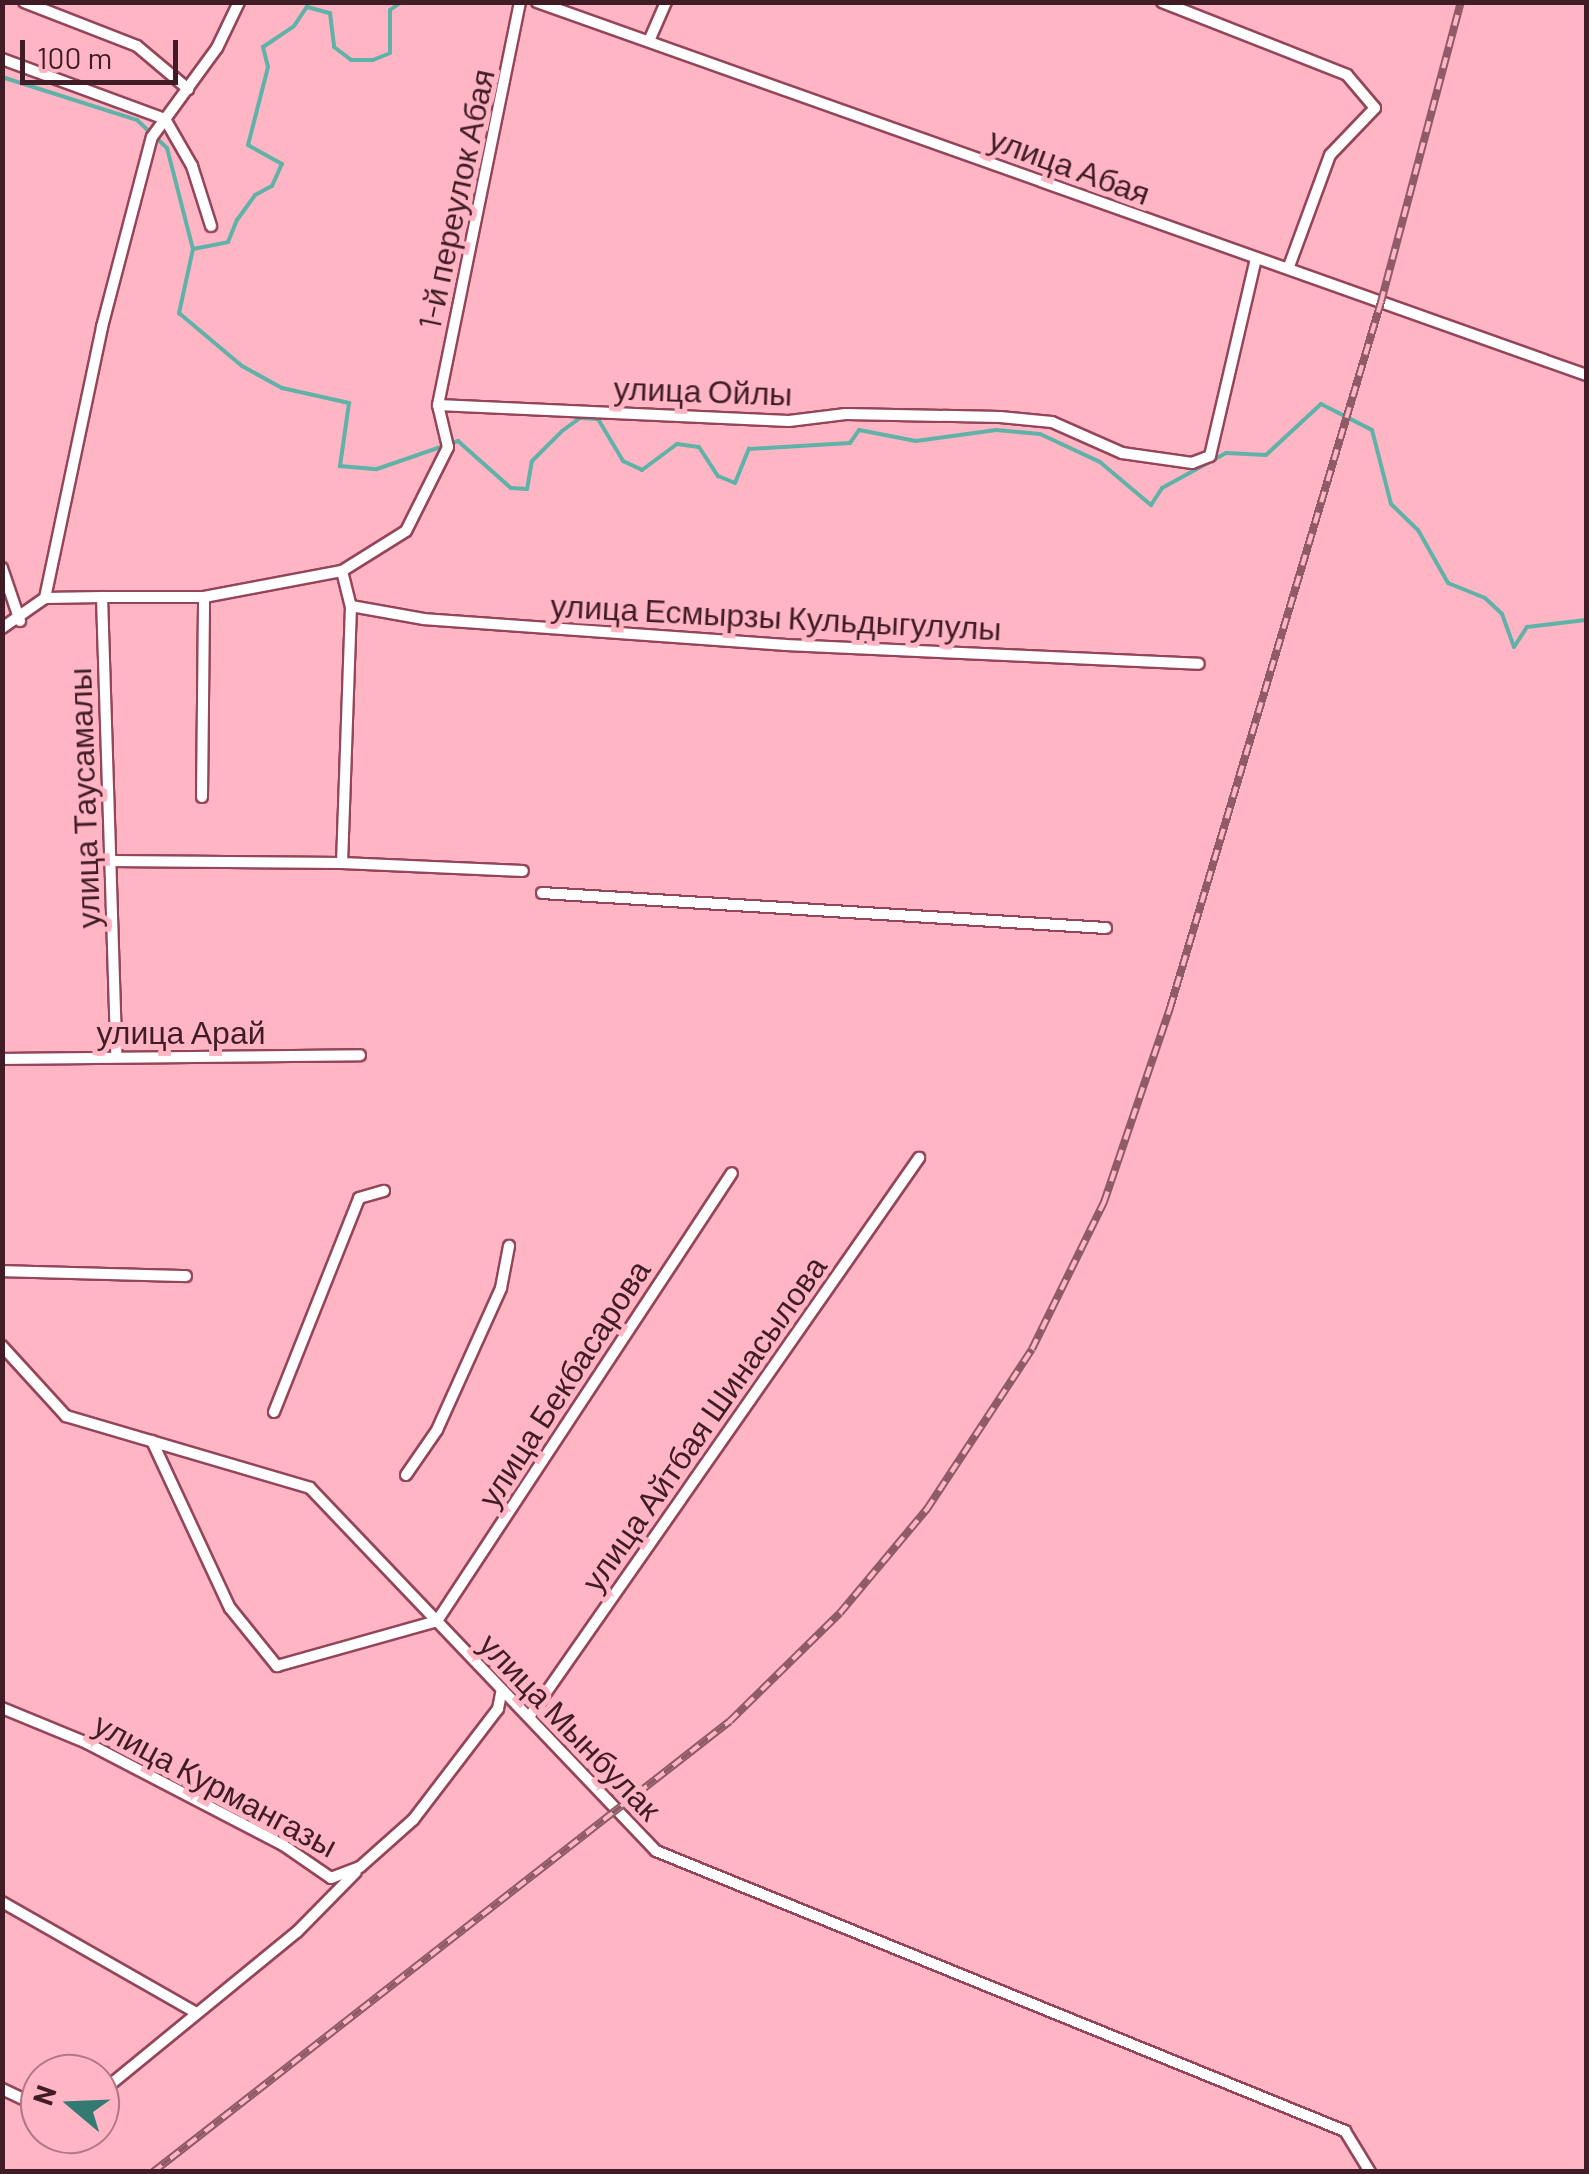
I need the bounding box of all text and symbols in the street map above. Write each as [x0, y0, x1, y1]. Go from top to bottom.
scale bar [25, 20, 182, 82]
text: 100 m [37, 39, 112, 75]
street label: 1-й переулок Абая [409, 65, 501, 333]
street label: улица Абая [984, 118, 1156, 212]
street label: улица Ойлы [613, 368, 793, 412]
street label: улица Есмырзы Кульдыгулулы [550, 585, 1002, 647]
street label: улица Таусамалы [59, 667, 107, 929]
street label: улица Арай [96, 1012, 266, 1050]
street label: улица Айтбая Шинасылова [572, 1248, 834, 1598]
street label: улица Бекбасарова [469, 1252, 657, 1514]
street label: улица Мынбулак [472, 1625, 670, 1827]
street label: улица Курмангазы [88, 1704, 344, 1864]
north arrow [20, 2054, 120, 2154]
text: N [24, 2081, 63, 2109]

